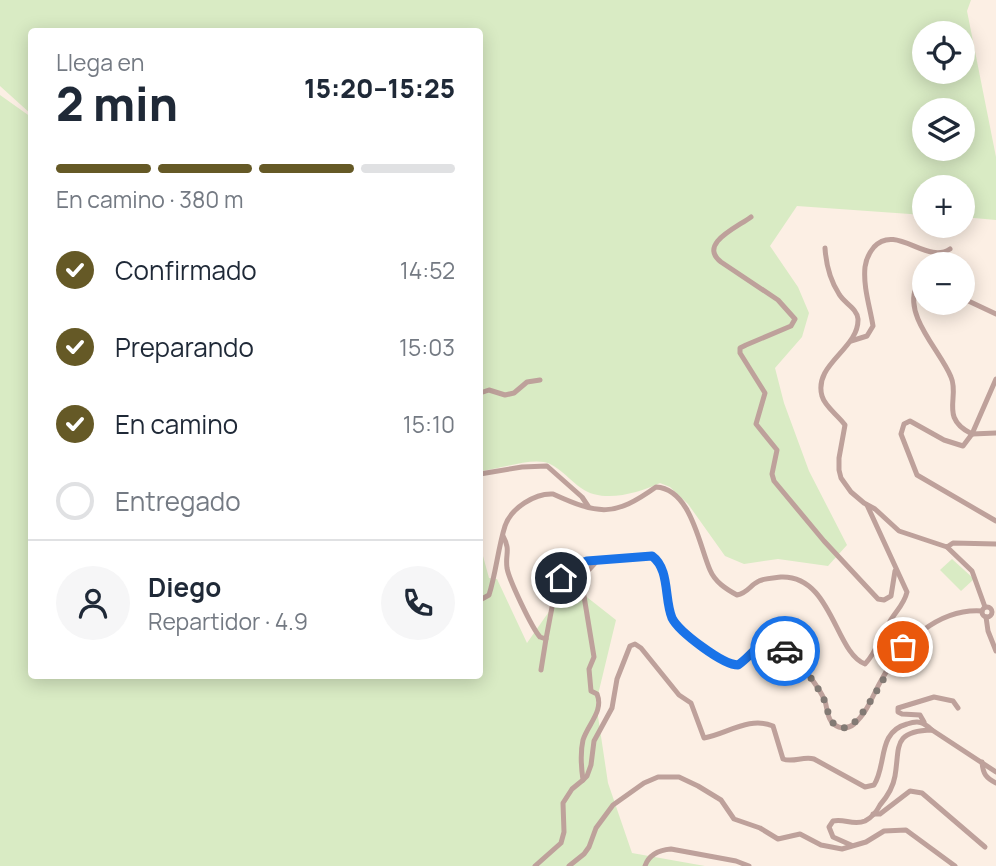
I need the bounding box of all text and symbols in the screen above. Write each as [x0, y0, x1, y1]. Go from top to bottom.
map controls [912, 21, 975, 315]
button: locate [912, 21, 975, 84]
text: Llega en [56, 46, 144, 78]
text: 15:20–15:25 [304, 70, 455, 106]
text: 2 min [56, 72, 178, 135]
button: layers [912, 98, 975, 161]
button: + [912, 175, 975, 238]
text: En camino · 380 m [56, 183, 243, 215]
icon: check [56, 251, 94, 289]
text: Confirmado [115, 252, 257, 288]
button: − [912, 252, 975, 315]
text: 14:52 [400, 254, 455, 286]
icon: check [56, 328, 94, 366]
text: Preparando [115, 329, 254, 365]
text: 15:03 [399, 331, 455, 363]
icon: check [56, 405, 94, 443]
text: En camino [115, 406, 238, 442]
text: 15:10 [403, 408, 455, 440]
text: Entregado [115, 483, 241, 519]
pin [531, 548, 591, 608]
icon: home [542, 559, 580, 597]
button: person [56, 566, 130, 640]
button: phone [381, 566, 455, 640]
text: Diego [148, 569, 221, 605]
text: Repartidor · 4.9 [148, 605, 308, 637]
courier [750, 616, 820, 686]
pin [873, 617, 933, 677]
icon: bag [884, 628, 922, 666]
icon: car [766, 632, 804, 670]

